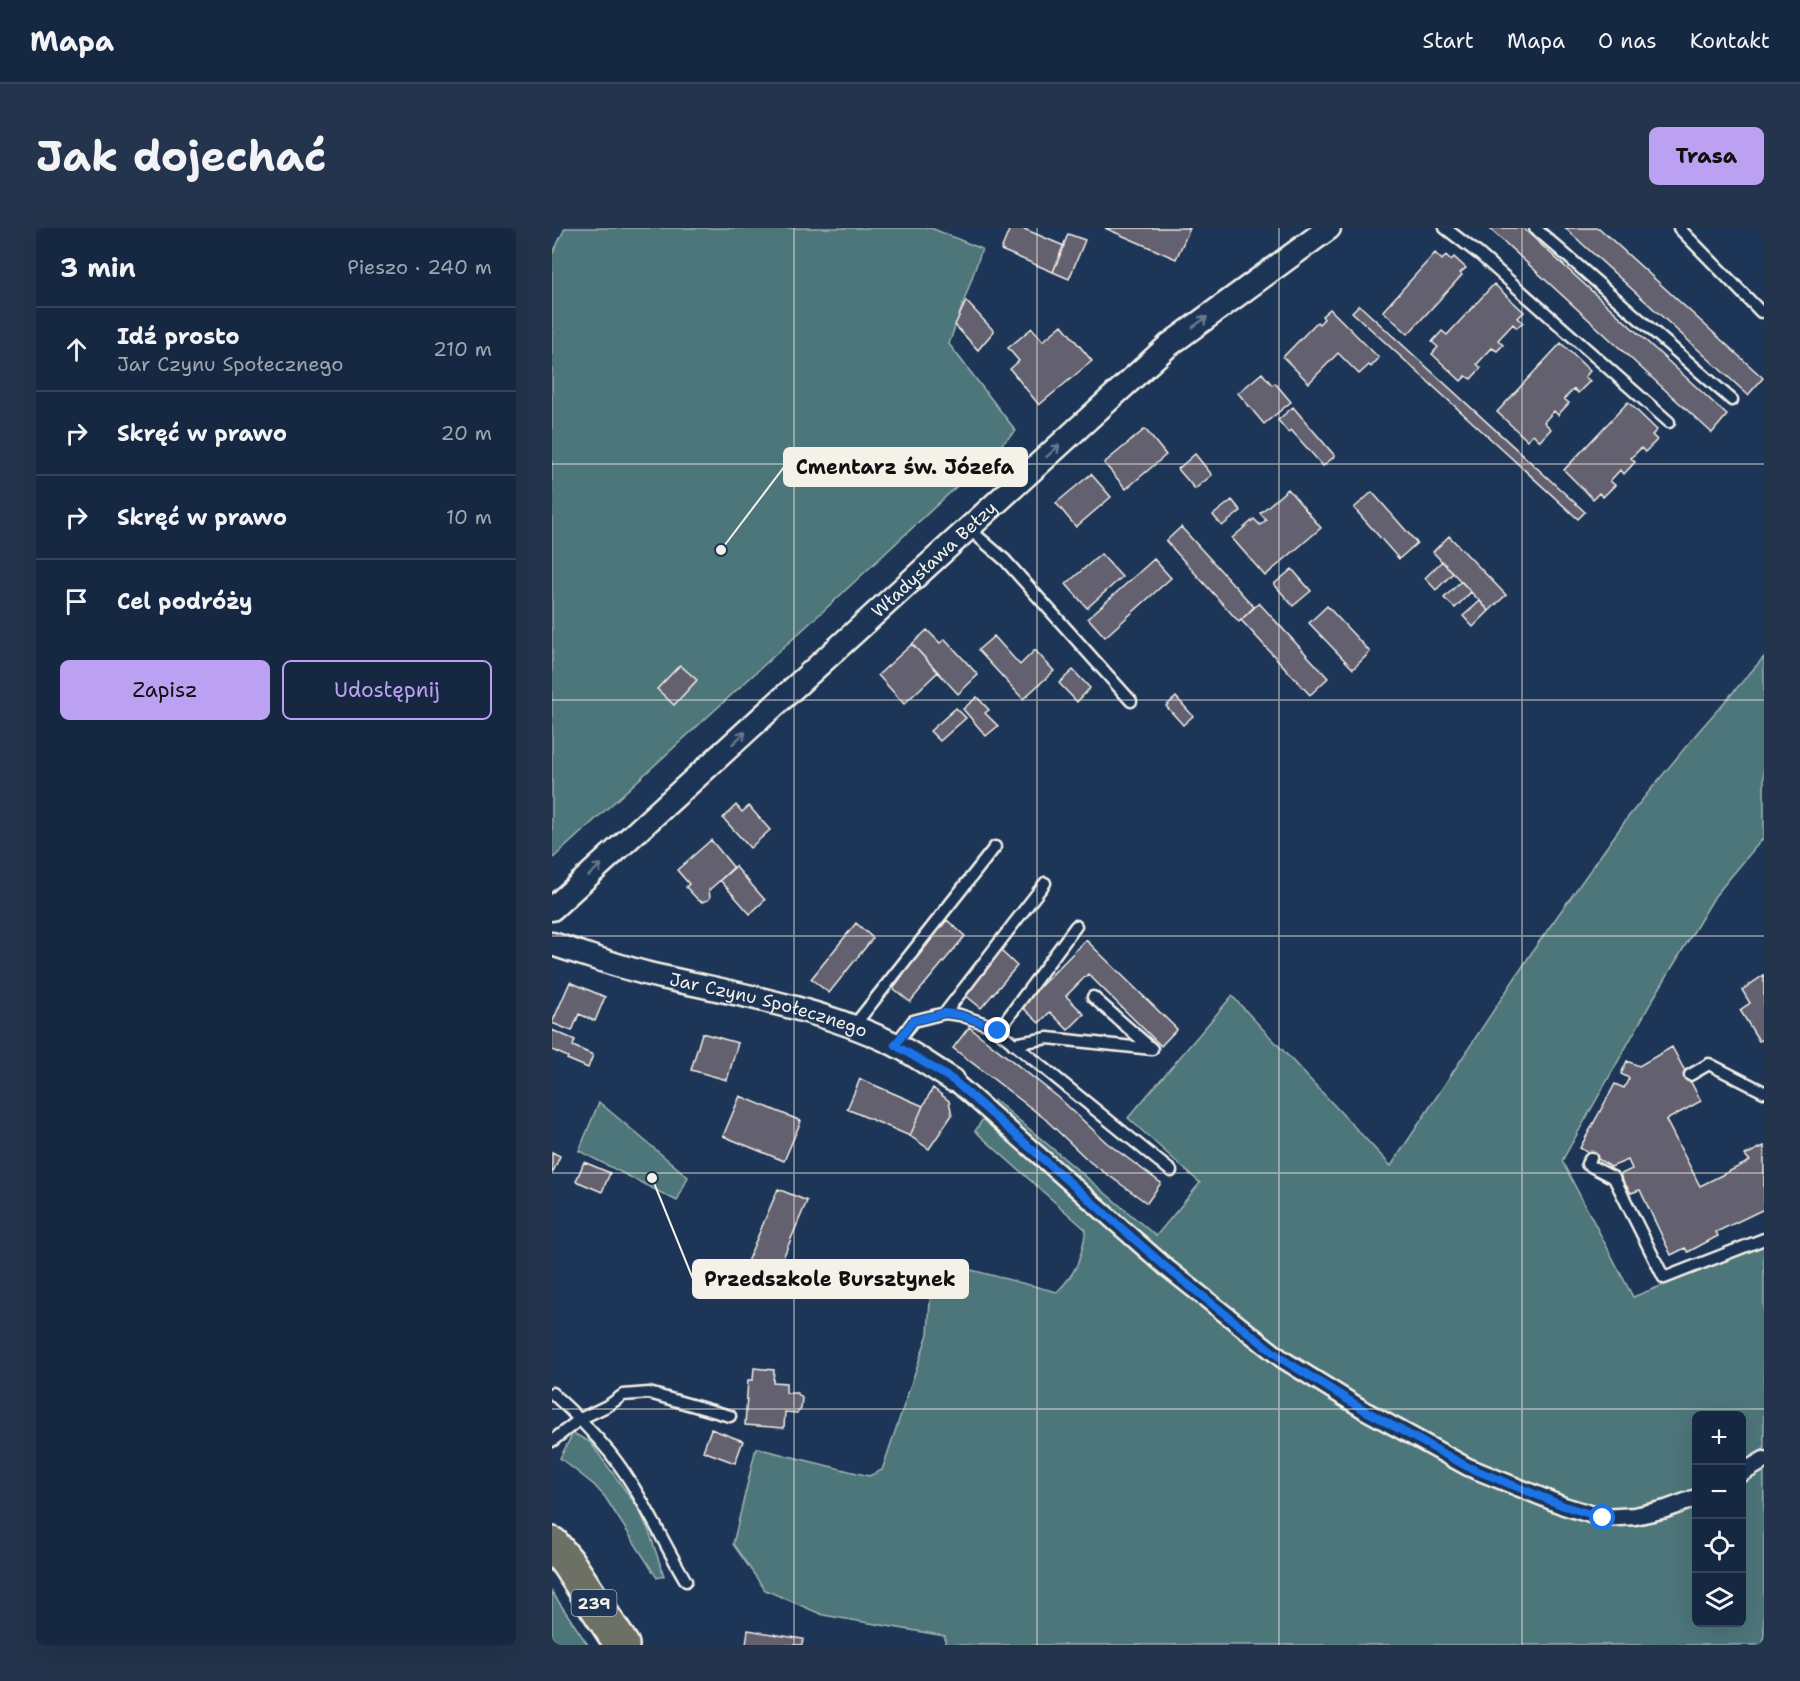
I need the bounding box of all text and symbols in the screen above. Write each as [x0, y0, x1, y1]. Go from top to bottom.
text: Mapa [30, 22, 114, 60]
text: Start [1423, 27, 1474, 55]
text: Mapa [1507, 27, 1565, 55]
text: O nas [1598, 27, 1657, 55]
text: Kontakt [1690, 27, 1770, 55]
button: Trasa [1649, 127, 1764, 185]
text: Jak dojechać [36, 128, 326, 184]
text: 3 min [60, 250, 136, 285]
text: Pieszo · 240 m [347, 254, 492, 280]
one-way arrow [1192, 316, 1208, 329]
text: Idź prosto [117, 322, 240, 351]
icon: ahead [60, 333, 93, 366]
text: 210 m [433, 336, 492, 362]
text: Jar Czynu Społecznego [117, 351, 343, 377]
icon: right [60, 417, 93, 450]
text: Skręć w prawo [117, 419, 287, 448]
text: 20 m [441, 420, 492, 446]
one-way arrow [1046, 443, 1061, 458]
callout: Cmentarz św. Józefa [784, 448, 1027, 486]
text: Cmentarz św. Józefa [796, 454, 1015, 480]
street label: Władysława Bełzy [866, 496, 1002, 623]
icon: right [60, 501, 93, 534]
text: Skręć w prawo [117, 503, 287, 532]
text: 10 m [446, 504, 492, 530]
icon: arrive [60, 585, 93, 618]
text: Cel podróży [117, 587, 253, 616]
button: Zapisz [60, 660, 270, 720]
button: Udostępnij [282, 660, 492, 720]
one-way arrow [731, 731, 746, 745]
one-way arrow [587, 863, 602, 877]
street label: Jar Czynu Społecznego [667, 967, 871, 1043]
route end [984, 1017, 1010, 1043]
callout: Przedszkole Bursztynek [693, 1260, 968, 1298]
text: Przedszkole Bursztynek [704, 1266, 956, 1292]
map controls [1692, 1411, 1746, 1627]
button: + [1692, 1411, 1746, 1465]
button: − [1692, 1465, 1746, 1519]
route start [1589, 1504, 1615, 1530]
button: locate [1692, 1519, 1746, 1573]
button: layers [1692, 1573, 1746, 1627]
road number: 239 [572, 1590, 616, 1616]

